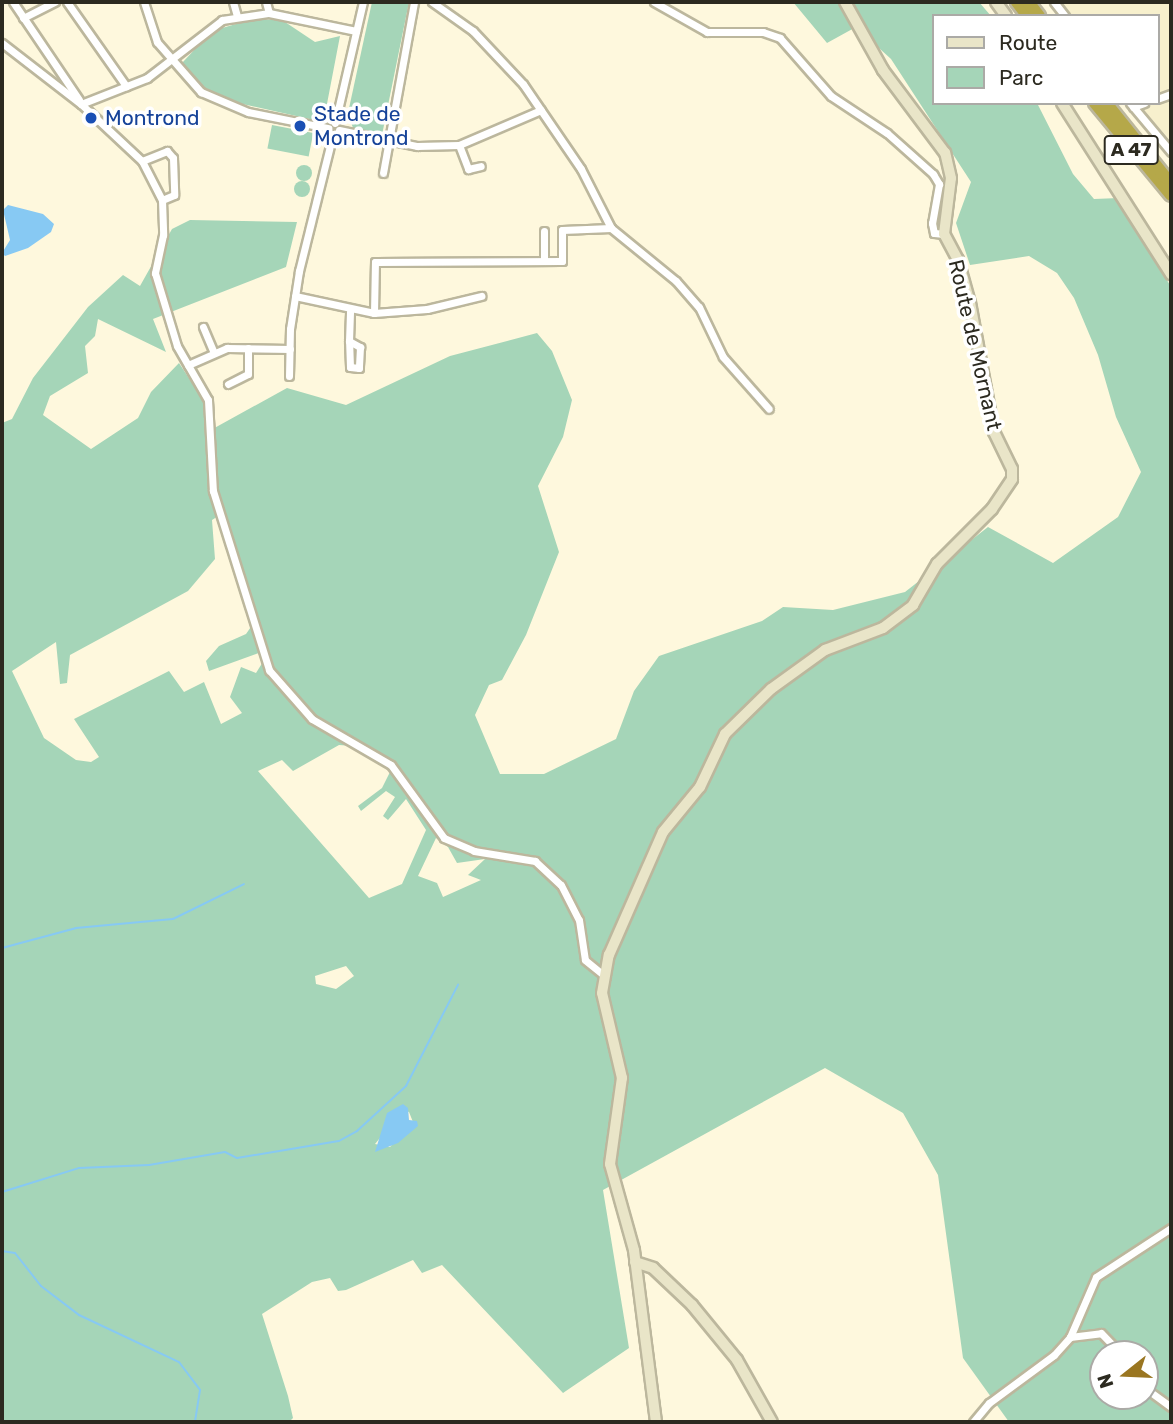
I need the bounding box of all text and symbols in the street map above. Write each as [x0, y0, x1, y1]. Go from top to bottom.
legend [932, 14, 1159, 105]
text: Route [999, 30, 1057, 55]
text: Parc [999, 65, 1043, 90]
place label: Stade de Montrond [314, 101, 409, 151]
place label: Montrond [105, 105, 200, 131]
marker: Montrond [83, 110, 99, 126]
marker: Stade de Montrond [292, 118, 308, 134]
road number: A 47 [1103, 134, 1159, 166]
street label: Route de Mornant [943, 257, 1007, 433]
north arrow [1089, 1340, 1159, 1410]
text: N [1092, 1371, 1119, 1391]

